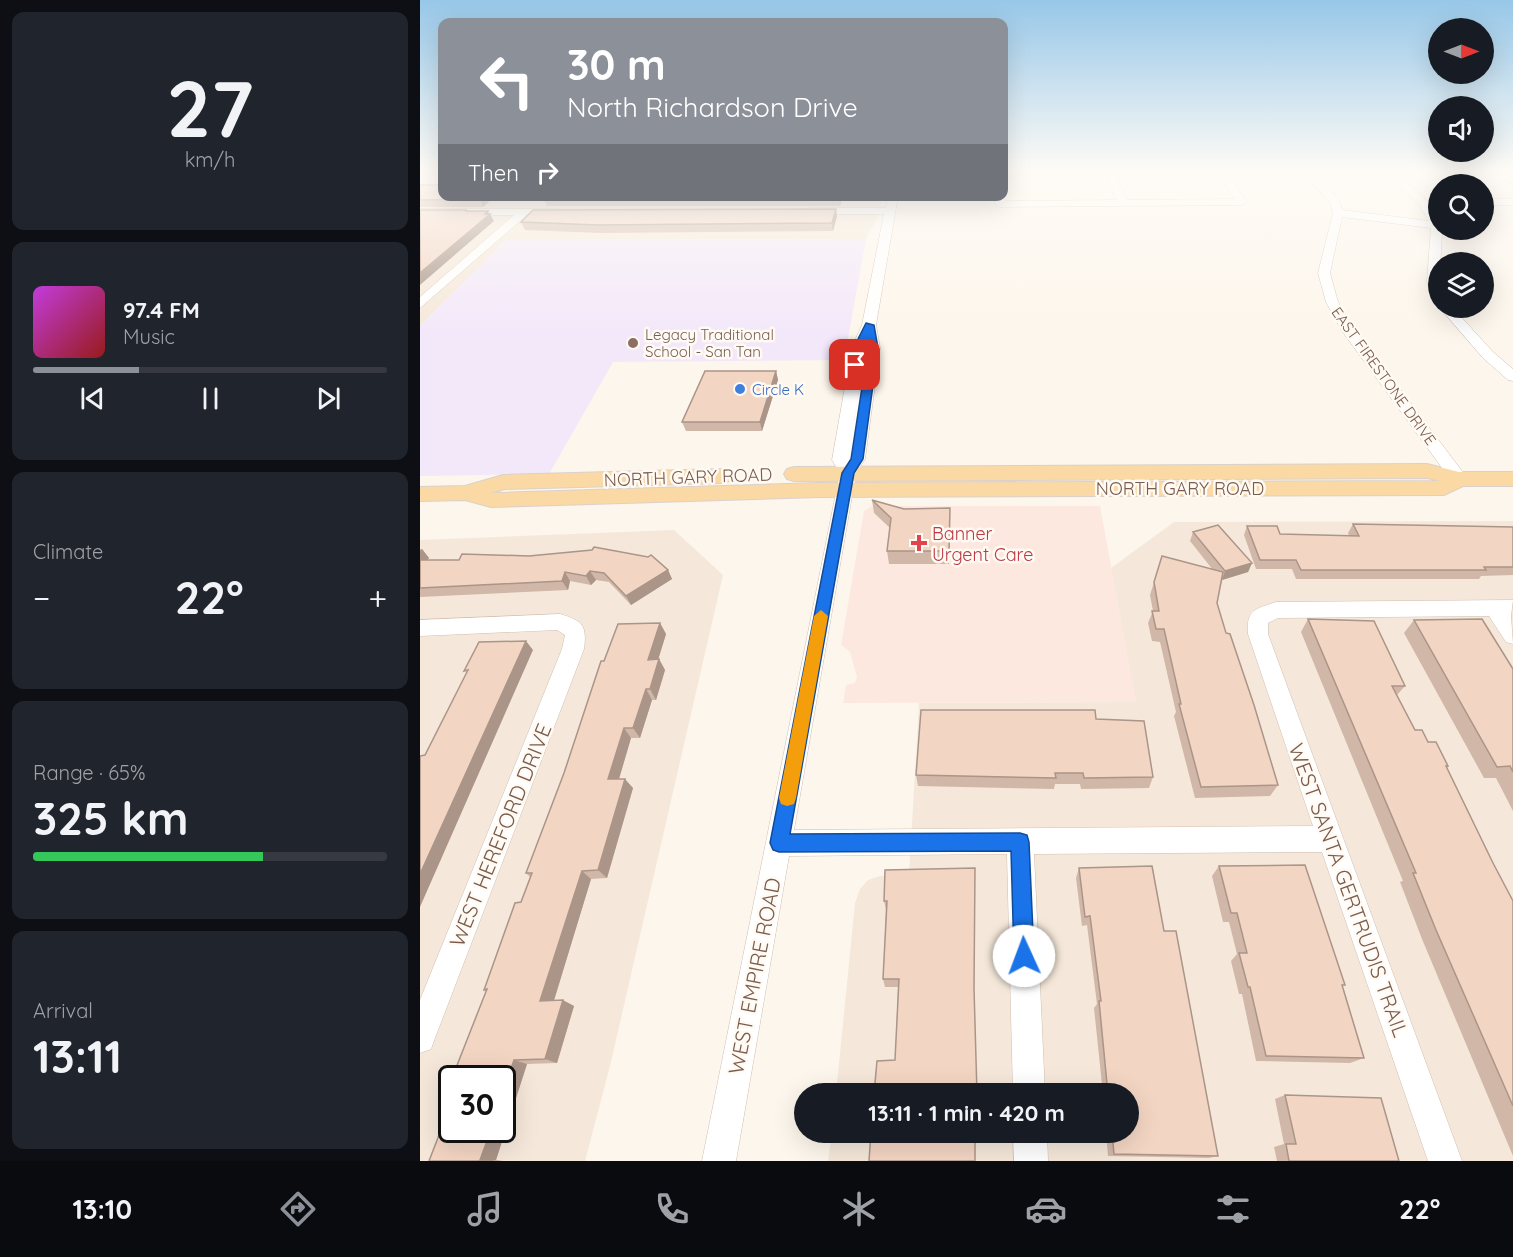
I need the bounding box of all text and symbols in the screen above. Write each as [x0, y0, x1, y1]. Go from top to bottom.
north arrow [1428, 18, 1494, 84]
map controls [1428, 18, 1494, 318]
text: 30 m [567, 38, 666, 91]
icon: left [468, 42, 546, 120]
text: 27 [166, 59, 254, 157]
text: North Richardson Drive [567, 90, 858, 124]
button: sound [1428, 96, 1494, 162]
text: km/h [185, 147, 235, 172]
icon: right [531, 156, 564, 189]
text: Then [468, 159, 519, 187]
button: search [1428, 174, 1494, 240]
button: layers [1428, 252, 1494, 318]
text: 97.4 FM [123, 296, 200, 324]
street label: EAST FIRESTONE DRIVE [1328, 303, 1440, 449]
text: Music [123, 324, 175, 349]
place label: Legacy Traditional School - San Tan [645, 325, 774, 361]
marker: Legacy Traditional School - San Tan [626, 336, 640, 350]
pin [829, 339, 880, 390]
icon: arrive [838, 348, 871, 381]
place label: Circle K [752, 380, 804, 399]
icon: previous [76, 382, 109, 415]
icon: pause [194, 382, 227, 415]
icon: next [312, 382, 345, 415]
marker: Circle K [733, 382, 747, 396]
street label: NORTH GARY ROAD [603, 463, 773, 491]
street label: NORTH GARY ROAD [1096, 477, 1264, 500]
place label: Banner Urgent Care [932, 522, 1033, 566]
marker: Banner Urgent Care [910, 534, 928, 552]
text: Climate [33, 539, 103, 564]
text: 22° [175, 569, 244, 625]
text: − [33, 577, 50, 618]
text: + [368, 577, 387, 618]
street label: WEST HEREFORD DRIVE [443, 720, 557, 950]
street label: WEST SANTA GERTRUDIS TRAIL [1284, 740, 1414, 1040]
text: Range · 65% [33, 760, 146, 785]
text: 325 km [33, 790, 188, 846]
street label: WEST EMPIRE ROAD [722, 875, 786, 1077]
position arrow [992, 924, 1056, 988]
text: Arrival [33, 998, 93, 1023]
text: 13:11 [33, 1028, 122, 1084]
speed limit sign: 30 [438, 1065, 516, 1143]
text: 13:11 · 1 min · 420 m [868, 1099, 1065, 1127]
icon: directions [277, 1188, 319, 1230]
icon: music [464, 1188, 506, 1230]
icon: phone [651, 1188, 693, 1230]
icon: climate [838, 1188, 880, 1230]
icon: car [1025, 1188, 1067, 1230]
icon: filters [1212, 1188, 1254, 1230]
text: 13:10 [73, 1192, 132, 1226]
text: 22° [1399, 1192, 1440, 1226]

